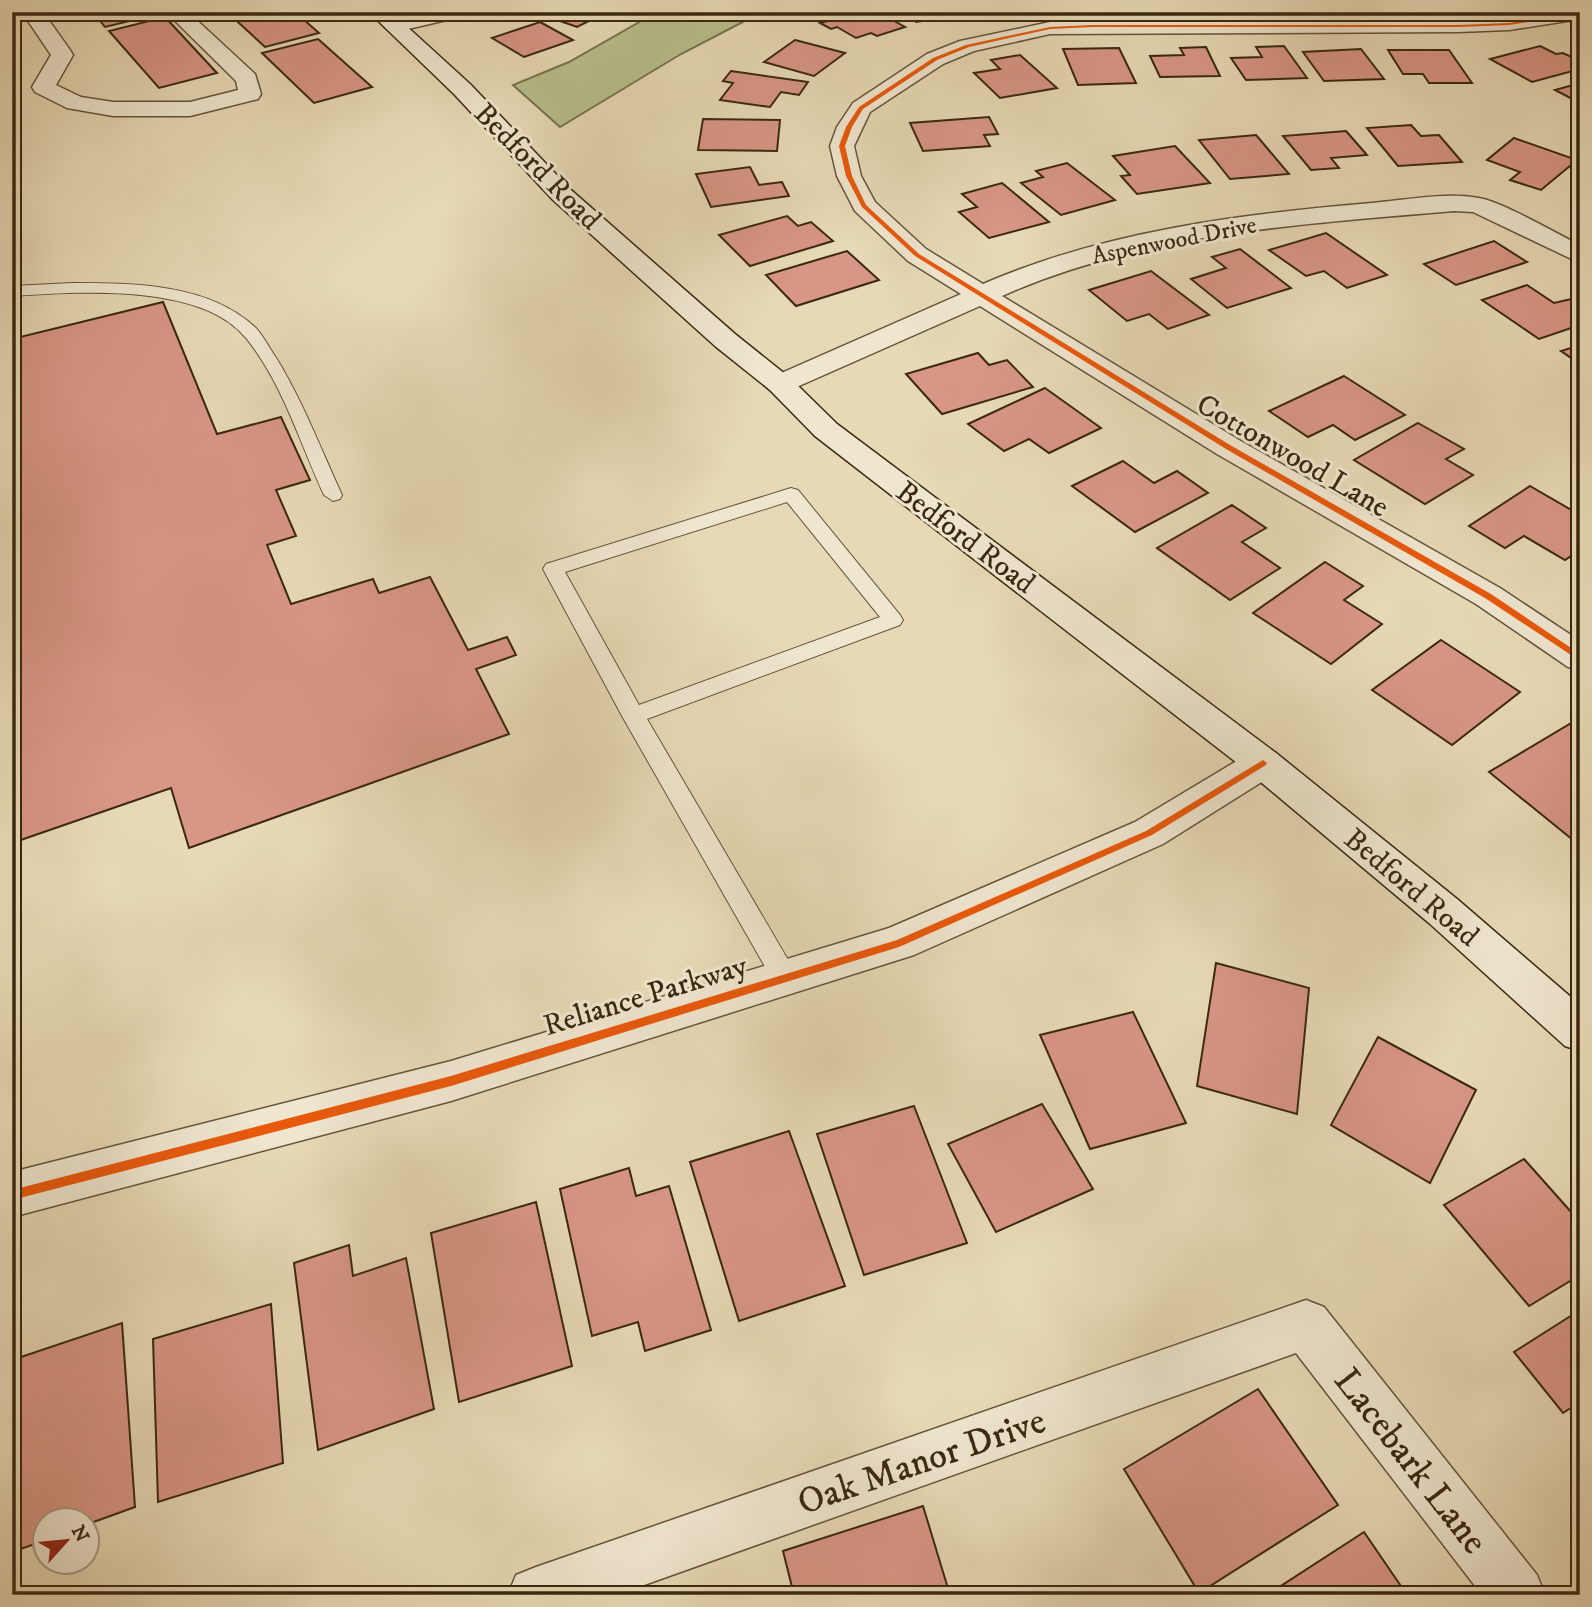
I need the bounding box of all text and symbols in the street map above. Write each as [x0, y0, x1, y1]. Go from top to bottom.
street label: Bedford Road [466, 96, 608, 238]
street label: Aspenwood Drive [1089, 210, 1259, 272]
street label: Cottonwood Lane [1189, 386, 1395, 526]
street label: Bedford Road [888, 474, 1042, 603]
street label: Bedford Road [1336, 821, 1486, 955]
street label: Reliance Parkway [539, 948, 752, 1045]
street label: Lacebark Lane [1323, 1359, 1497, 1564]
street label: Oak Manor Drive [792, 1398, 1052, 1527]
north arrow [32, 1506, 102, 1576]
text: N [66, 1522, 94, 1546]

